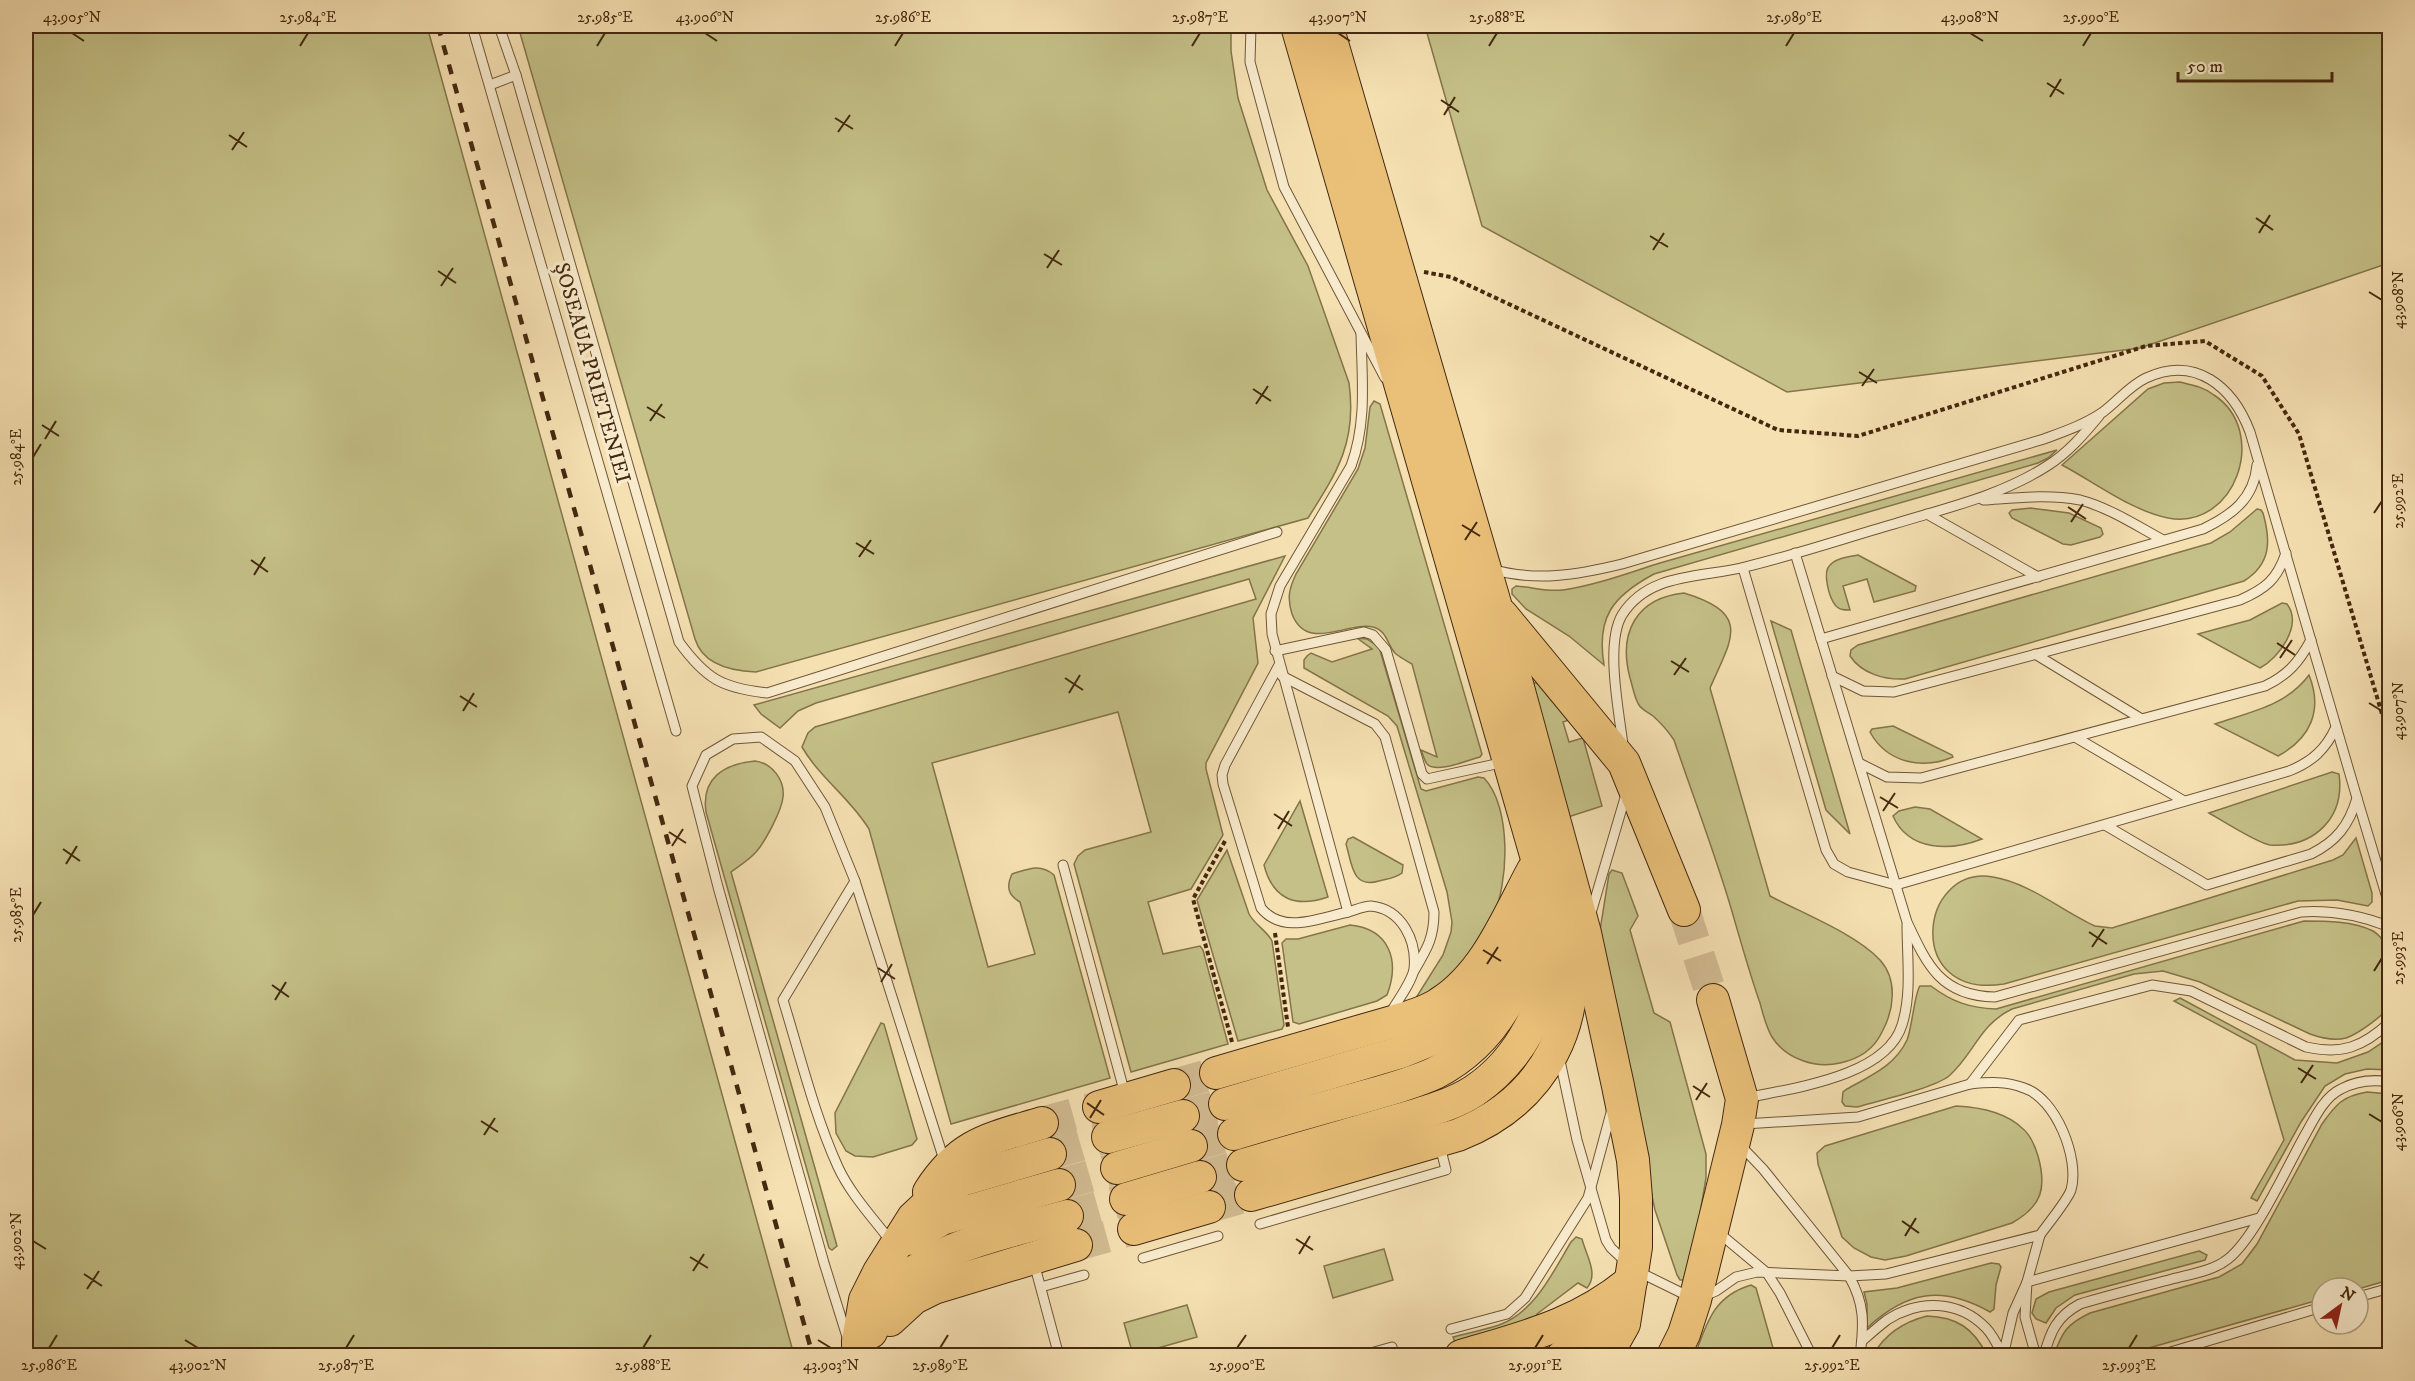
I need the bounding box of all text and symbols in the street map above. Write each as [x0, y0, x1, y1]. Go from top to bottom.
text: 43.905°N [43, 8, 101, 27]
text: 25.984°E [280, 8, 337, 27]
text: 25.985°E [577, 8, 633, 27]
text: 43.906°N [676, 8, 734, 27]
text: 25.986°E [875, 8, 931, 27]
text: 25.987°E [1172, 8, 1228, 27]
text: 43.907°N [1309, 8, 1367, 27]
text: 25.988°E [1469, 8, 1525, 27]
text: 25.989°E [1766, 8, 1822, 27]
text: 43.908°N [1941, 8, 1999, 27]
text: 25.990°E [2063, 8, 2120, 27]
scale bar [2178, 45, 2332, 83]
text: 50 m [2187, 56, 2223, 78]
street label: ȘOSEAUA PRIETENIEI [548, 260, 636, 486]
text: 43.908°N [2389, 271, 2408, 329]
text: 25.984°E [7, 428, 26, 485]
text: 25.992°E [2389, 473, 2408, 529]
text: 43.907°N [2389, 682, 2408, 740]
text: 25.985°E [7, 887, 26, 943]
text: 25.993°E [2389, 931, 2408, 985]
text: 43.906°N [2389, 1093, 2408, 1151]
text: 43.902°N [7, 1212, 26, 1270]
north arrow [2310, 1276, 2370, 1336]
text: N [2337, 1282, 2359, 1306]
text: 25.986°E [21, 1356, 77, 1375]
text: 43.902°N [169, 1356, 227, 1375]
text: 25.987°E [318, 1356, 374, 1375]
text: 25.988°E [615, 1356, 671, 1375]
text: 43.903°N [803, 1356, 859, 1375]
text: 25.989°E [912, 1356, 968, 1375]
text: 25.990°E [1209, 1356, 1266, 1375]
text: 25.991°E [1508, 1356, 1562, 1375]
text: 25.992°E [1804, 1356, 1860, 1375]
text: 25.993°E [2102, 1356, 2156, 1375]

